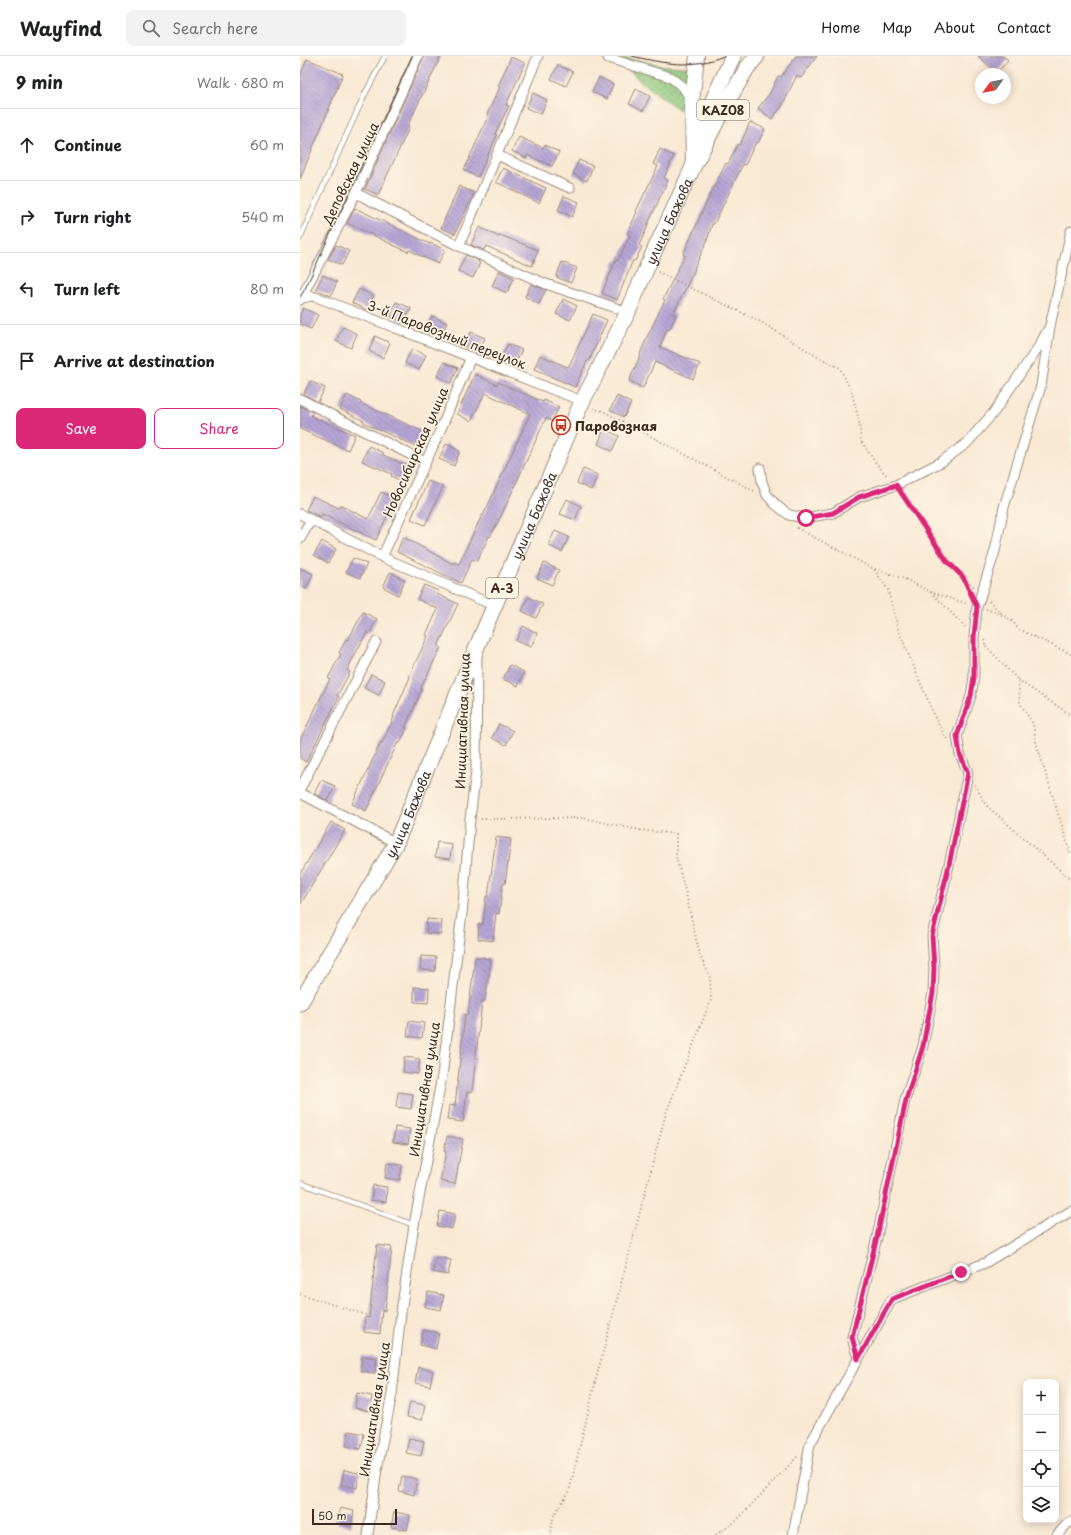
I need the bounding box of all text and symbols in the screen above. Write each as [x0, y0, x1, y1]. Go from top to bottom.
search box [126, 10, 406, 46]
text: Wayfind [20, 14, 102, 42]
text: Search here [172, 16, 258, 39]
icon: search [140, 17, 162, 39]
text: Home [821, 17, 860, 38]
text: Map [882, 17, 912, 38]
text: About [934, 17, 975, 38]
text: Contact [997, 17, 1051, 38]
north arrow [975, 68, 1011, 104]
text: 9 min [16, 69, 63, 95]
text: Walk · 680 m [197, 73, 284, 92]
road number: KAZ08 [697, 100, 749, 120]
street label: Деповская улица [317, 118, 383, 228]
text: Continue [54, 133, 122, 156]
icon: ahead [16, 134, 38, 156]
text: 60 m [250, 135, 284, 154]
street label: улица Бажова [640, 174, 697, 267]
text: Turn right [54, 205, 131, 228]
icon: right [16, 206, 38, 228]
text: 540 m [241, 207, 284, 226]
text: Turn left [54, 277, 120, 300]
icon: left [16, 278, 38, 300]
text: 80 m [250, 279, 284, 298]
street label: 3-й Паровозный переулок [365, 295, 529, 373]
text: Arrive at destination [54, 349, 215, 372]
icon: arrive [16, 350, 38, 372]
street label: Новосибирская улица [378, 383, 453, 520]
button: Save [16, 408, 146, 449]
button: Share [154, 408, 284, 449]
bus stop icon: Паровозная [550, 414, 572, 436]
place label: Паровозная [575, 416, 657, 435]
street label: улица Бажова [506, 468, 561, 562]
route start [797, 509, 815, 527]
road number: A-3 [486, 578, 518, 598]
street label: Инициативная улица [450, 652, 474, 789]
street label: улица Бажова [380, 766, 435, 861]
street label: Инициативная улица [404, 1019, 444, 1158]
route end [952, 1263, 970, 1281]
street label: Инициативная улица [354, 1339, 394, 1478]
map controls [1023, 1379, 1059, 1523]
button: + [1023, 1379, 1059, 1415]
button: − [1023, 1415, 1059, 1451]
button: locate [1023, 1451, 1059, 1487]
button: layers [1023, 1487, 1059, 1523]
scale bar [312, 1507, 397, 1526]
text: 50 m [318, 1507, 347, 1524]

